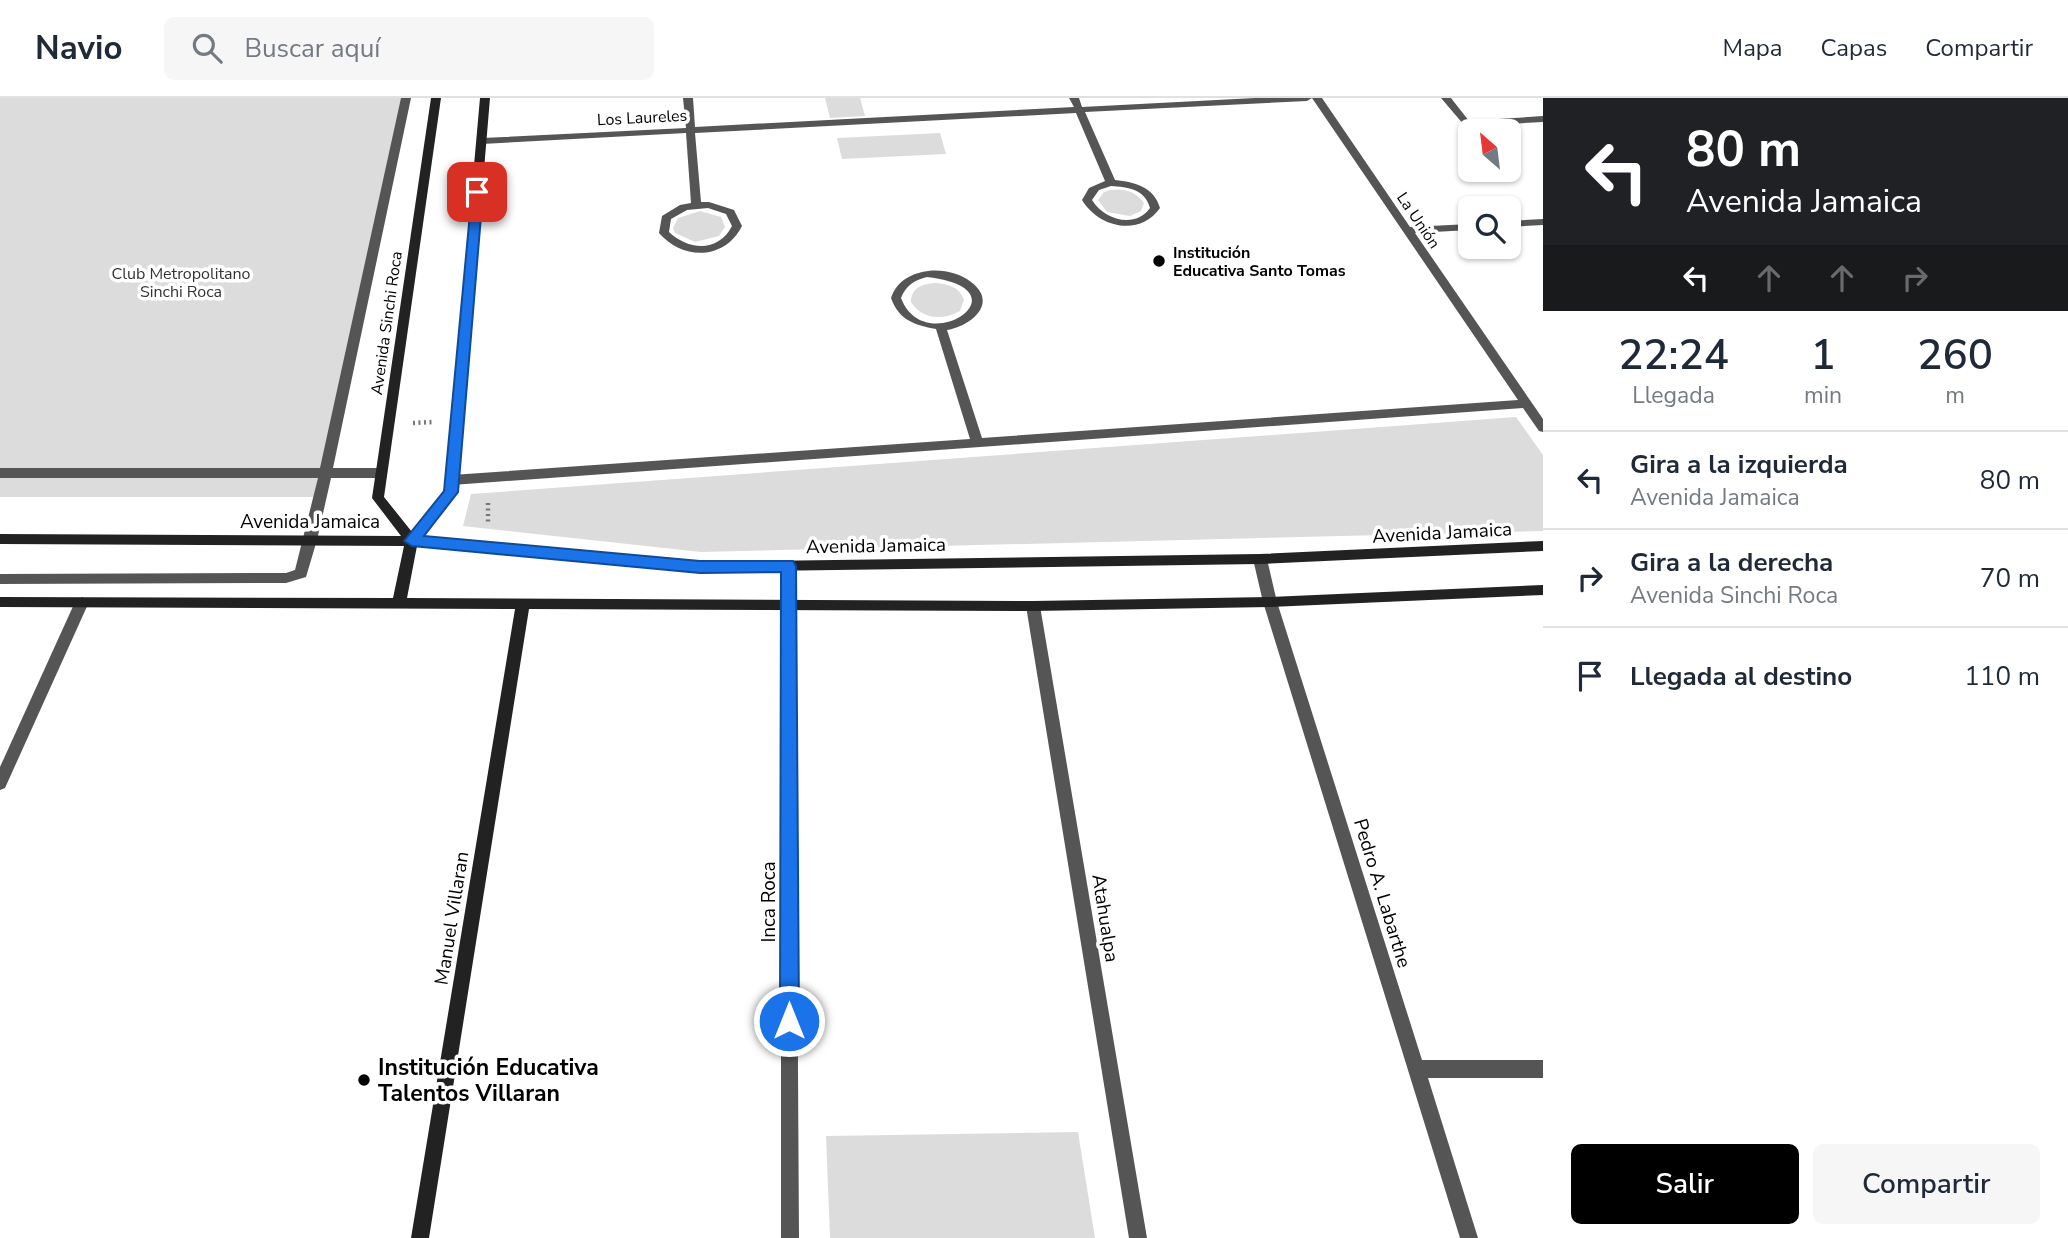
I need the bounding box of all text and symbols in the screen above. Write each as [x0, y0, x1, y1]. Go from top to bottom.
search box [164, 17, 654, 80]
text: Navio [35, 26, 122, 71]
icon: search [188, 29, 226, 67]
text: Buscar aquí [244, 31, 380, 66]
text: Mapa [1723, 32, 1783, 64]
text: Capas [1821, 32, 1887, 64]
text: Compartir [1925, 32, 2033, 64]
street label: Los Laureles [596, 105, 688, 131]
text: 80 m [1686, 116, 1801, 183]
north arrow [1458, 119, 1521, 182]
map controls [1458, 119, 1521, 259]
icon: left [1571, 126, 1662, 217]
pin [447, 162, 507, 222]
icon: arrive [458, 173, 496, 211]
text: Avenida Jamaica [1686, 180, 1922, 223]
street label: La Unión [1391, 188, 1445, 253]
button: search [1458, 196, 1521, 259]
place label: Institución Educativa Santo Tomas [1173, 242, 1346, 282]
street label: Avenida Sinchi Roca [366, 250, 408, 396]
marker: Institución Educativa Santo Tomas [1151, 253, 1167, 269]
icon: left [1677, 259, 1715, 297]
icon: ahead [1750, 259, 1788, 297]
icon: ahead [1823, 259, 1861, 297]
icon: right [1896, 259, 1934, 297]
park label: Club Metropolitano Sinchi Roca [112, 263, 251, 303]
text: 22:24 [1618, 327, 1729, 384]
text: 1 [1810, 327, 1836, 384]
text: 260 [1917, 327, 1993, 384]
text: Llegada [1632, 380, 1715, 411]
text: min [1804, 380, 1842, 411]
text: m [1945, 380, 1965, 411]
text: Gira a la izquierda [1630, 447, 1848, 482]
icon: left [1571, 461, 1609, 499]
text: 80 m [1980, 463, 2040, 498]
text: Avenida Jamaica [1630, 482, 1800, 513]
street label: Avenida Jamaica [240, 509, 380, 535]
street label: Avenida Jamaica [1371, 516, 1513, 550]
street label: Avenida Jamaica [806, 532, 946, 560]
text: Gira a la derecha [1630, 545, 1833, 580]
icon: right [1571, 559, 1609, 597]
text: 70 m [1980, 561, 2040, 596]
text: Avenida Sinchi Roca [1630, 580, 1838, 611]
icon: arrive [1571, 657, 1609, 695]
text: Llegada al destino [1630, 659, 1852, 694]
text: 110 m [1964, 659, 2040, 694]
street label: Pedro A. Labarthe [1347, 815, 1417, 971]
street label: Manuel Villaran [429, 850, 475, 987]
street label: Inca Roca [756, 861, 782, 943]
street label: Atahualpa [1085, 872, 1125, 964]
position arrow [752, 984, 826, 1058]
place label: Institución Educativa Talentos Villaran [378, 1052, 599, 1109]
marker: Institución Educativa Talentos Villaran [356, 1072, 372, 1088]
button: Salir [1571, 1144, 1799, 1224]
button: Compartir [1813, 1144, 2040, 1224]

